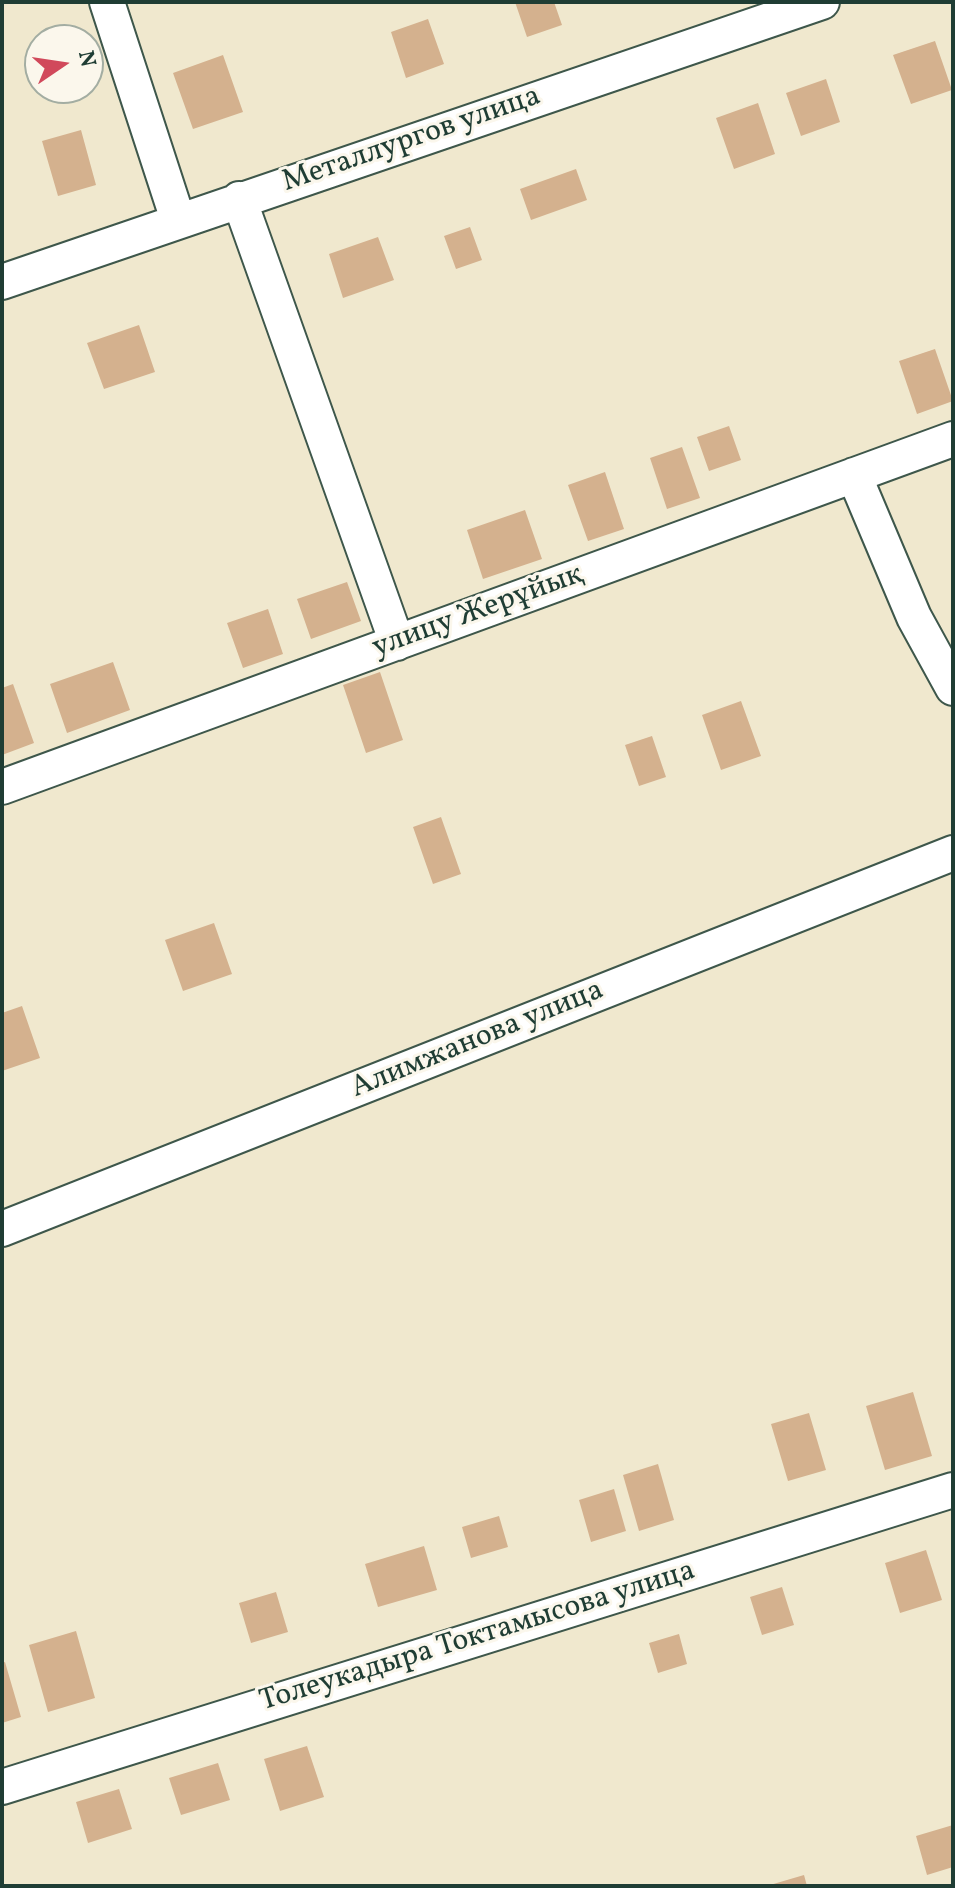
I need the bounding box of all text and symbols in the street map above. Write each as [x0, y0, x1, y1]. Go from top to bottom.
north arrow [24, 24, 104, 104]
text: N [69, 48, 103, 70]
street label: Металлургов улица [278, 80, 546, 202]
street label: улицу Жерұйық [368, 558, 588, 668]
street label: Алимжанова улица [347, 974, 609, 1108]
street label: Толеукадыра Токтамысова улица [256, 1555, 700, 1721]

